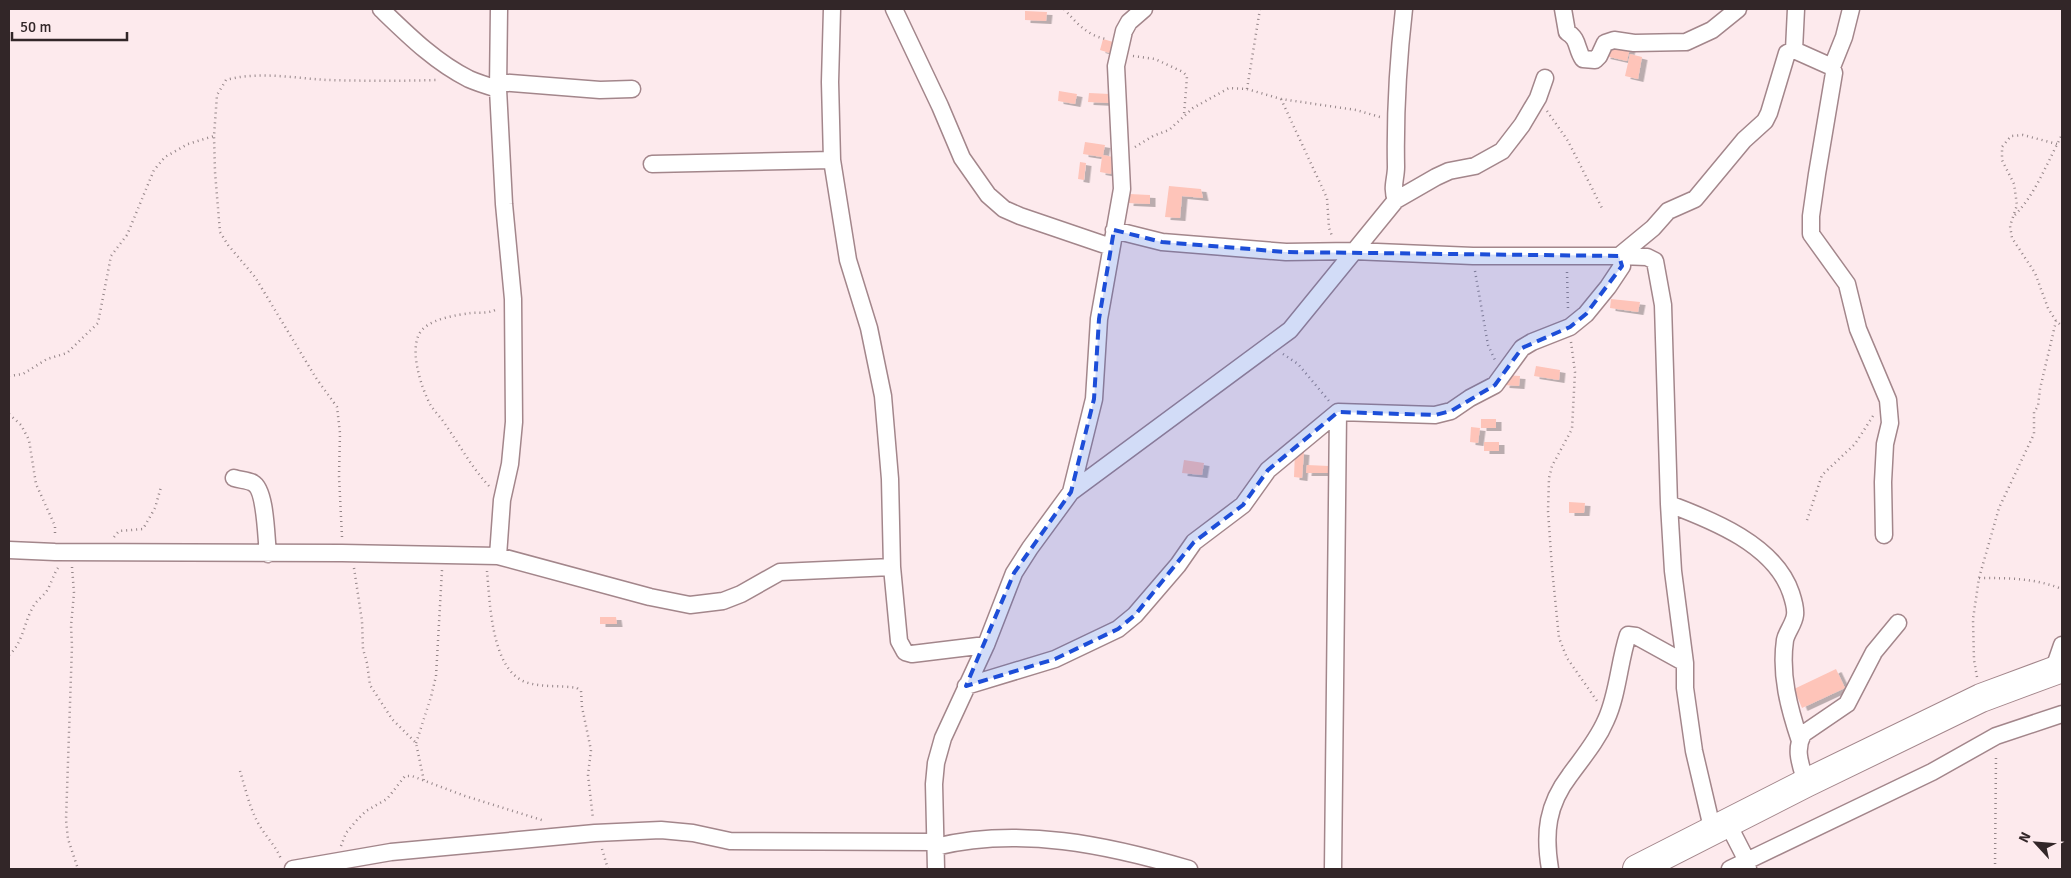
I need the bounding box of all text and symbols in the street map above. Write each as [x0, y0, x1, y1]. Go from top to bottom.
scale bar [12, 10, 128, 42]
text: 50 m [20, 18, 51, 36]
north arrow [2011, 818, 2061, 868]
text: N [2015, 829, 2035, 846]

